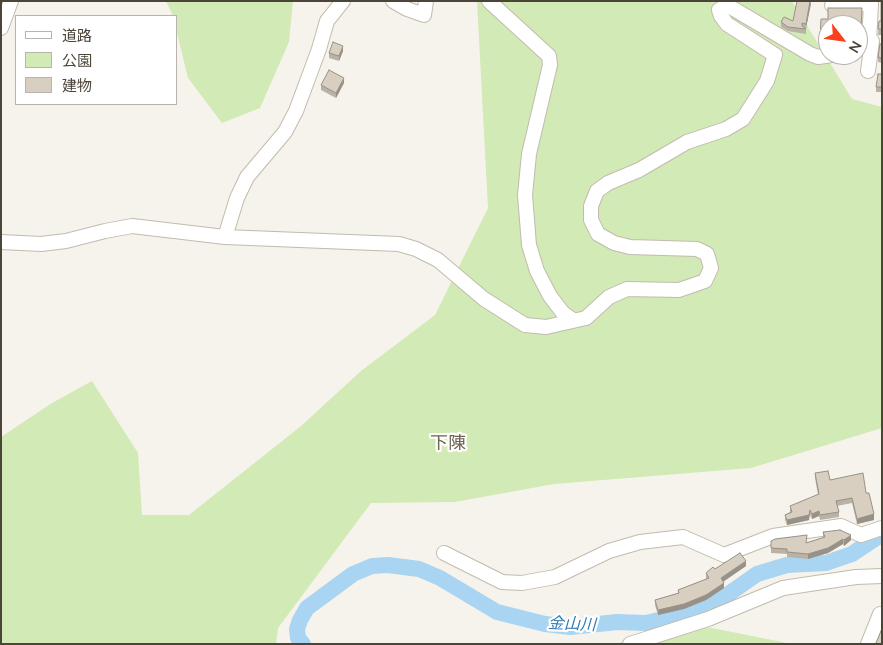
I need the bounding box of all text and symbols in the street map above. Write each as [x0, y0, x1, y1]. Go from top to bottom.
legend [15, 15, 178, 105]
north arrow [818, 15, 868, 65]
text: 道路 [62, 26, 92, 44]
text: N [846, 38, 866, 56]
text: 公園 [62, 51, 92, 69]
text: 建物 [62, 76, 92, 94]
district label: 下陳 [430, 432, 466, 454]
water label: 金山川 [548, 614, 596, 634]

